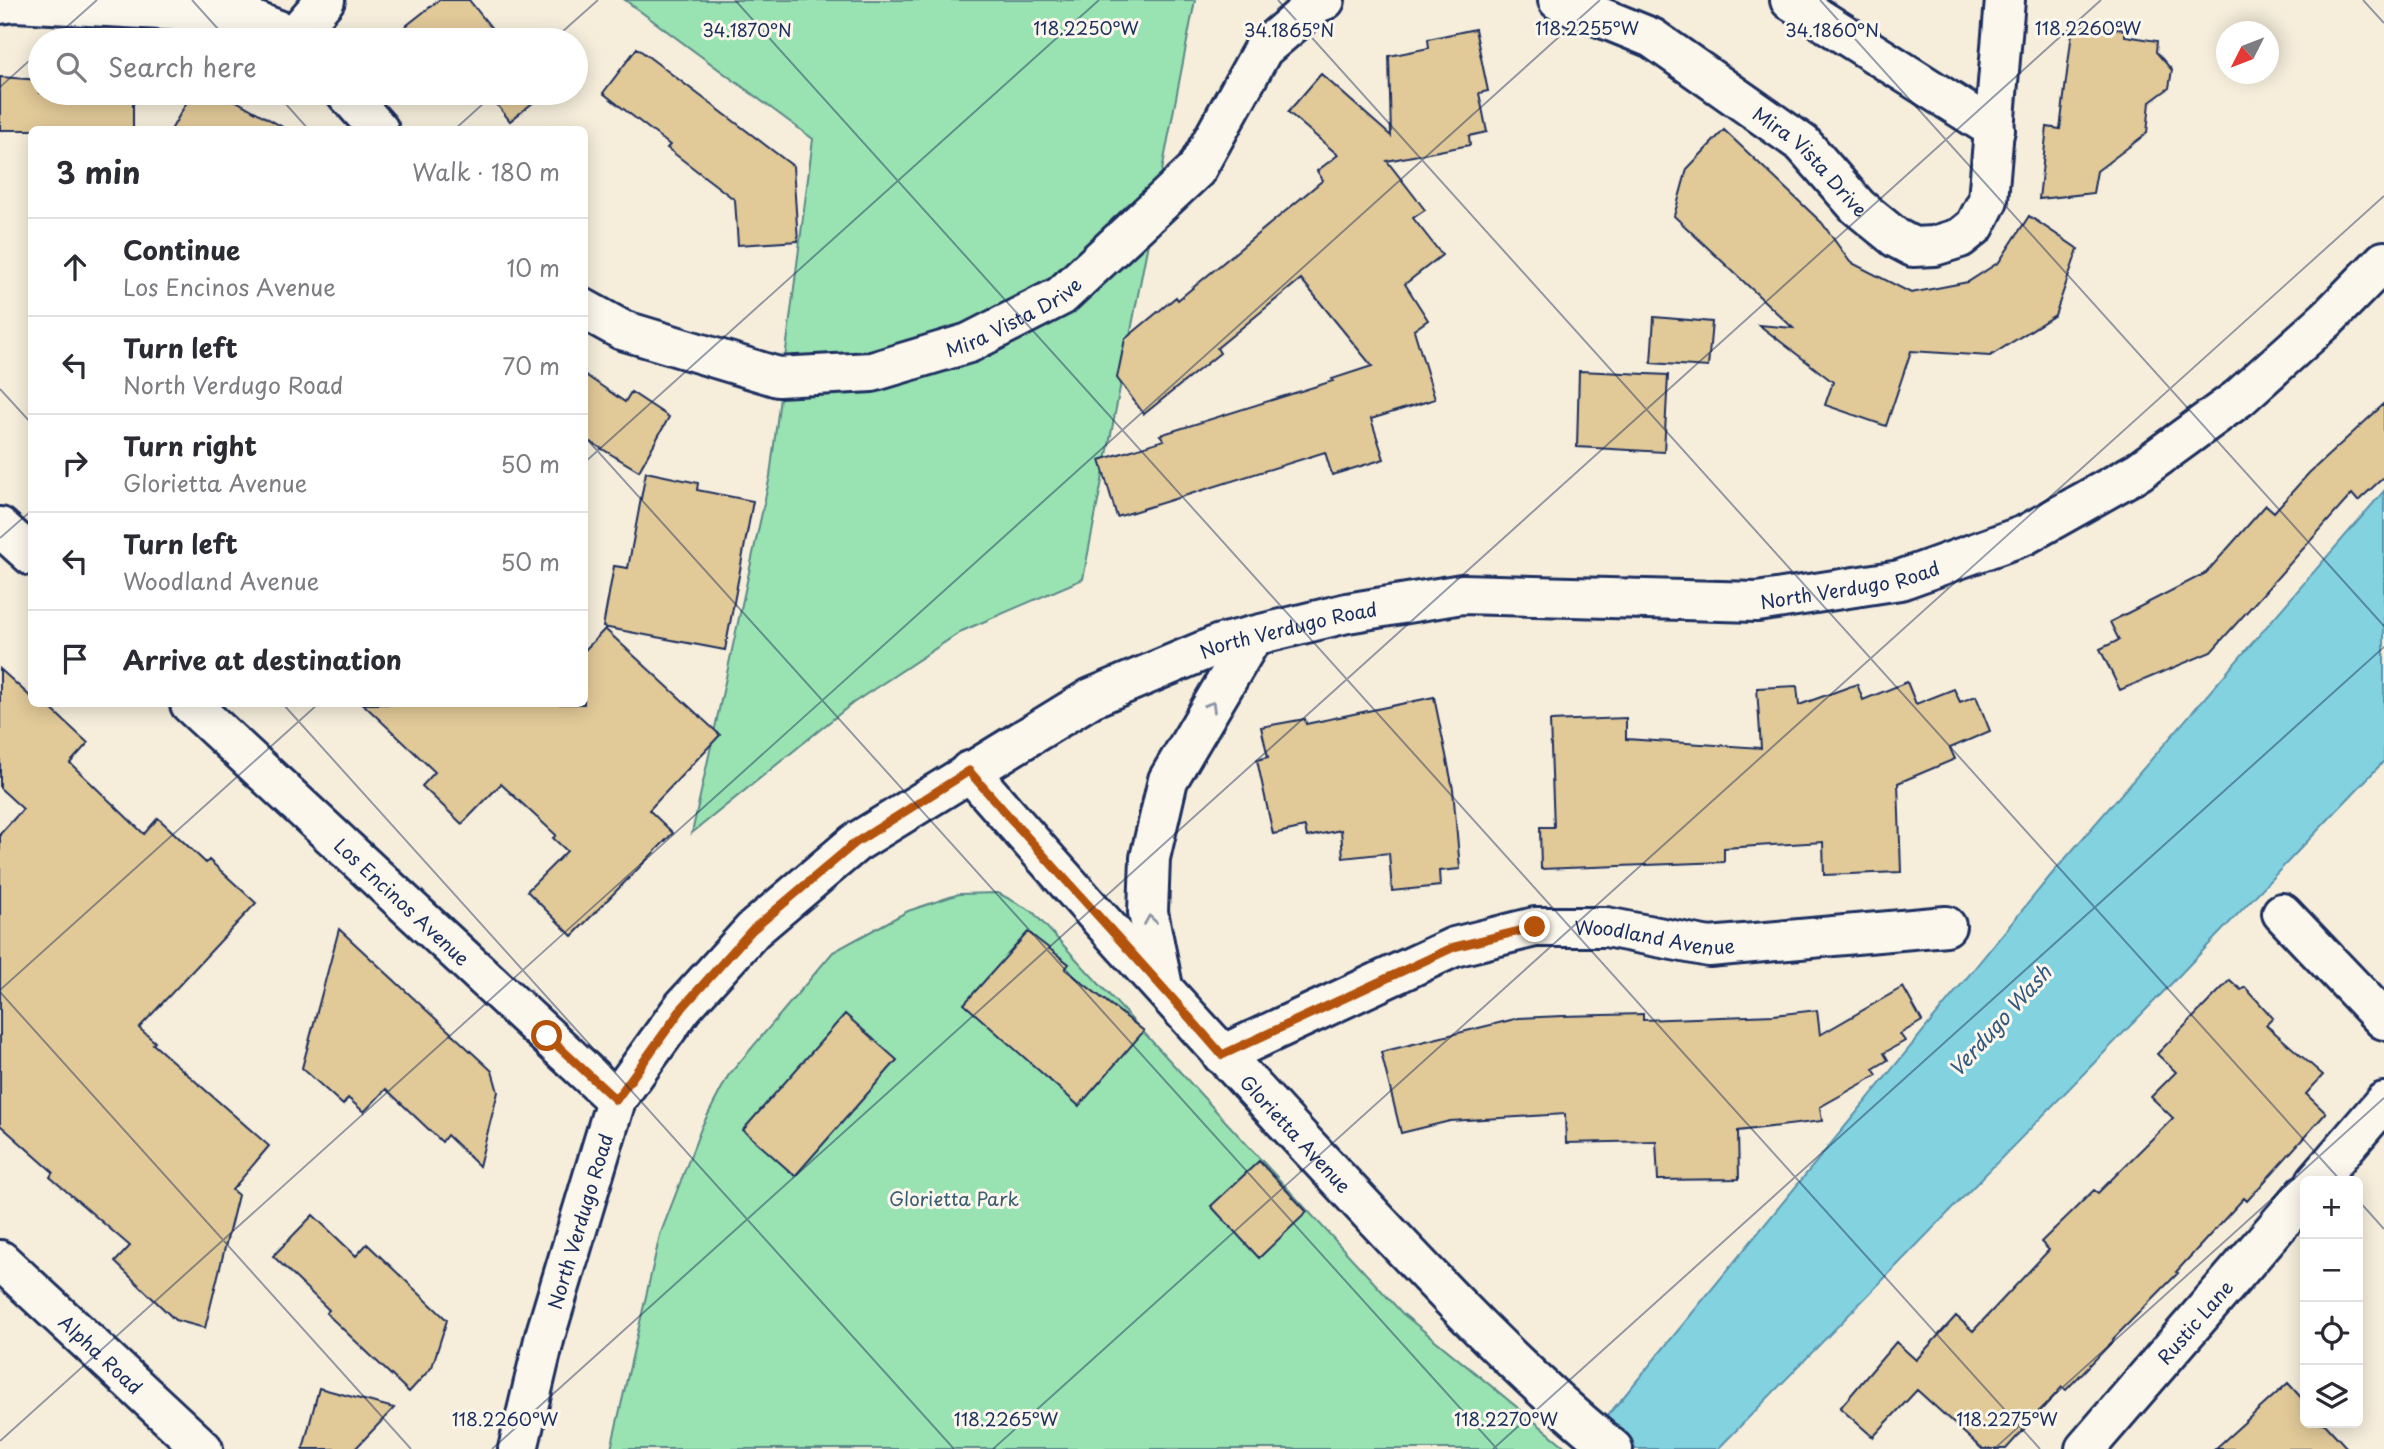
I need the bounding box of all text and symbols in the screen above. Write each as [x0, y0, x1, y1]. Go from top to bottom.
text: 118.2250°W [1033, 14, 1139, 41]
text: 118.2255°W [1535, 14, 1639, 41]
text: 118.2260°W [2035, 14, 2142, 41]
text: 34.1870°N [702, 16, 792, 43]
text: 34.1865°N [1244, 16, 1334, 43]
text: 34.1860°N [1785, 16, 1879, 43]
north arrow [2216, 21, 2279, 84]
search box [28, 28, 588, 105]
text: Search here [108, 47, 257, 86]
icon: search [52, 48, 90, 86]
street label: Mira Vista Drive [1748, 99, 1873, 223]
text: 3 min [56, 149, 141, 194]
text: Walk · 180 m [412, 154, 560, 189]
text: Continue [123, 230, 240, 269]
icon: ahead [56, 248, 94, 286]
text: 10 m [506, 250, 560, 285]
text: Los Encinos Avenue [123, 269, 336, 304]
street label: Mira Vista Drive [942, 270, 1087, 363]
text: Turn left [123, 328, 238, 367]
icon: left [56, 346, 94, 384]
text: 70 m [502, 348, 560, 383]
text: North Verdugo Road [123, 367, 343, 402]
text: Turn right [123, 426, 257, 465]
icon: right [56, 444, 94, 482]
text: 50 m [500, 446, 560, 481]
text: Glorietta Avenue [123, 465, 307, 500]
text: Turn left [123, 524, 238, 563]
icon: left [56, 542, 94, 580]
text: 50 m [500, 544, 560, 579]
street label: North Verdugo Road [1758, 553, 1943, 615]
text: Woodland Avenue [123, 563, 319, 598]
street label: North Verdugo Road [1195, 594, 1379, 665]
icon: arrive [56, 640, 94, 678]
text: Arrive at destination [123, 640, 402, 679]
one-way arrow [1202, 701, 1215, 714]
street label: Los Encinos Avenue [328, 831, 476, 972]
route end [1519, 911, 1550, 942]
street label: Woodland Avenue [1575, 913, 1736, 962]
one-way arrow [1143, 914, 1158, 926]
water label: Verdugo Wash [1940, 956, 2058, 1083]
route start [531, 1020, 562, 1051]
street label: Glorietta Avenue [1234, 1068, 1358, 1199]
street label: North Verdugo Road [540, 1130, 619, 1313]
map controls [2300, 1176, 2363, 1428]
button: + [2300, 1176, 2363, 1239]
park label: Glorietta Park [889, 1184, 1019, 1212]
button: − [2300, 1239, 2363, 1302]
street label: Rustic Lane [2150, 1273, 2239, 1370]
button: locate [2300, 1302, 2363, 1365]
street label: Alpha Road [53, 1308, 149, 1400]
button: layers [2300, 1365, 2363, 1428]
text: 118.2260°W [452, 1405, 559, 1432]
text: 118.2265°W [954, 1405, 1059, 1432]
text: 118.2270°W [1454, 1405, 1558, 1432]
text: 118.2275°W [1956, 1405, 2058, 1432]

